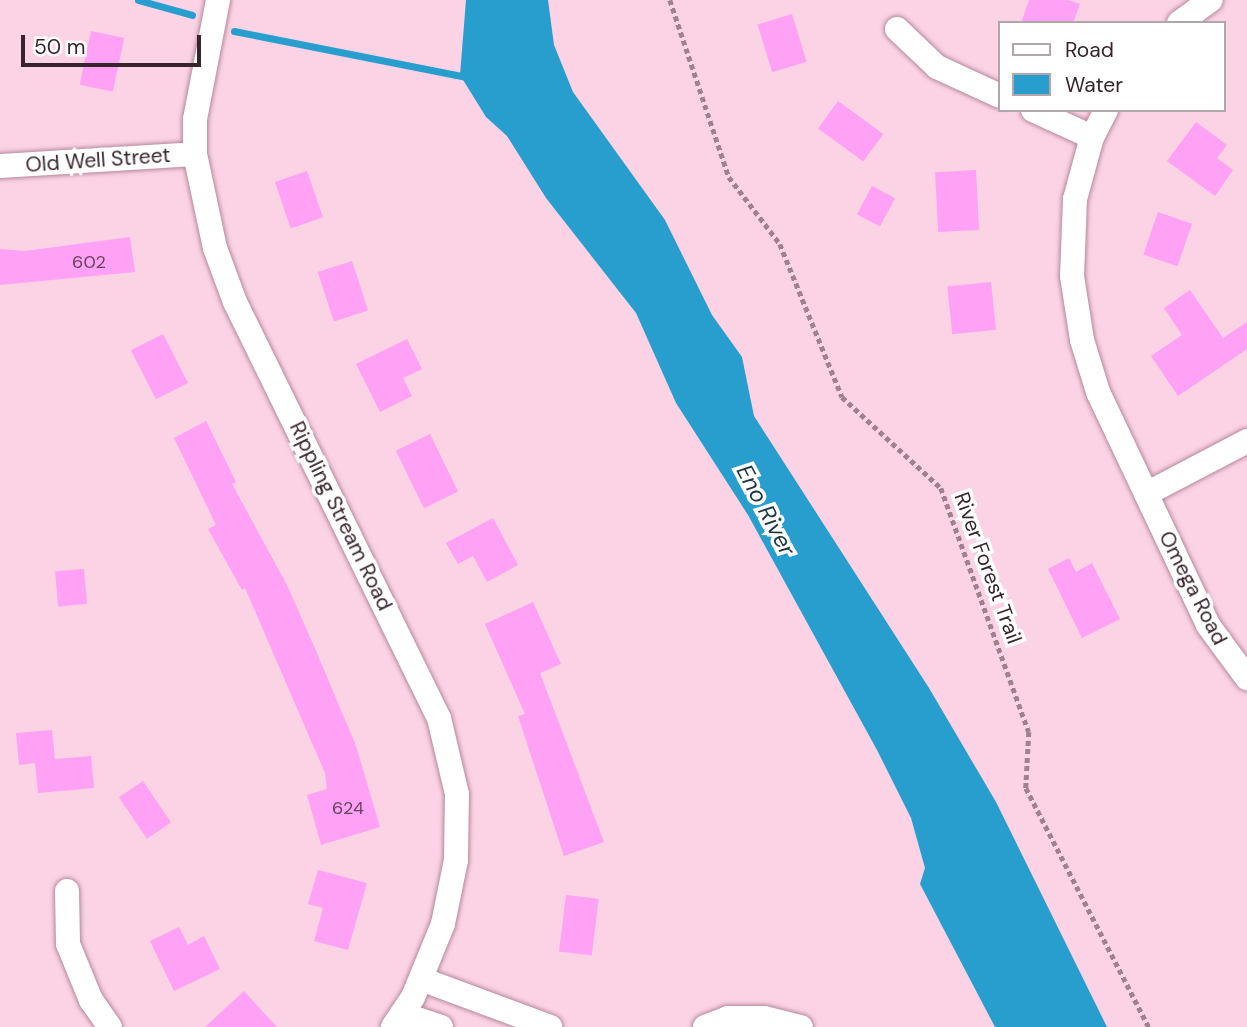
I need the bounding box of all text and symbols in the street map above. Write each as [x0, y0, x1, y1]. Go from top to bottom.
scale bar [24, 21, 205, 65]
legend [998, 21, 1226, 112]
text: 50 m [34, 33, 85, 61]
text: Road [1065, 36, 1114, 64]
text: Water [1065, 71, 1123, 99]
street label: Old Well Street [25, 142, 171, 178]
house number: 602 [72, 251, 106, 273]
street label: Rippling Stream Road [284, 417, 398, 615]
water label: Eno River [731, 460, 801, 560]
street label: River Forest Trail [949, 489, 1027, 647]
street label: Omega Road [1154, 527, 1232, 649]
house number: 624 [332, 797, 364, 819]

